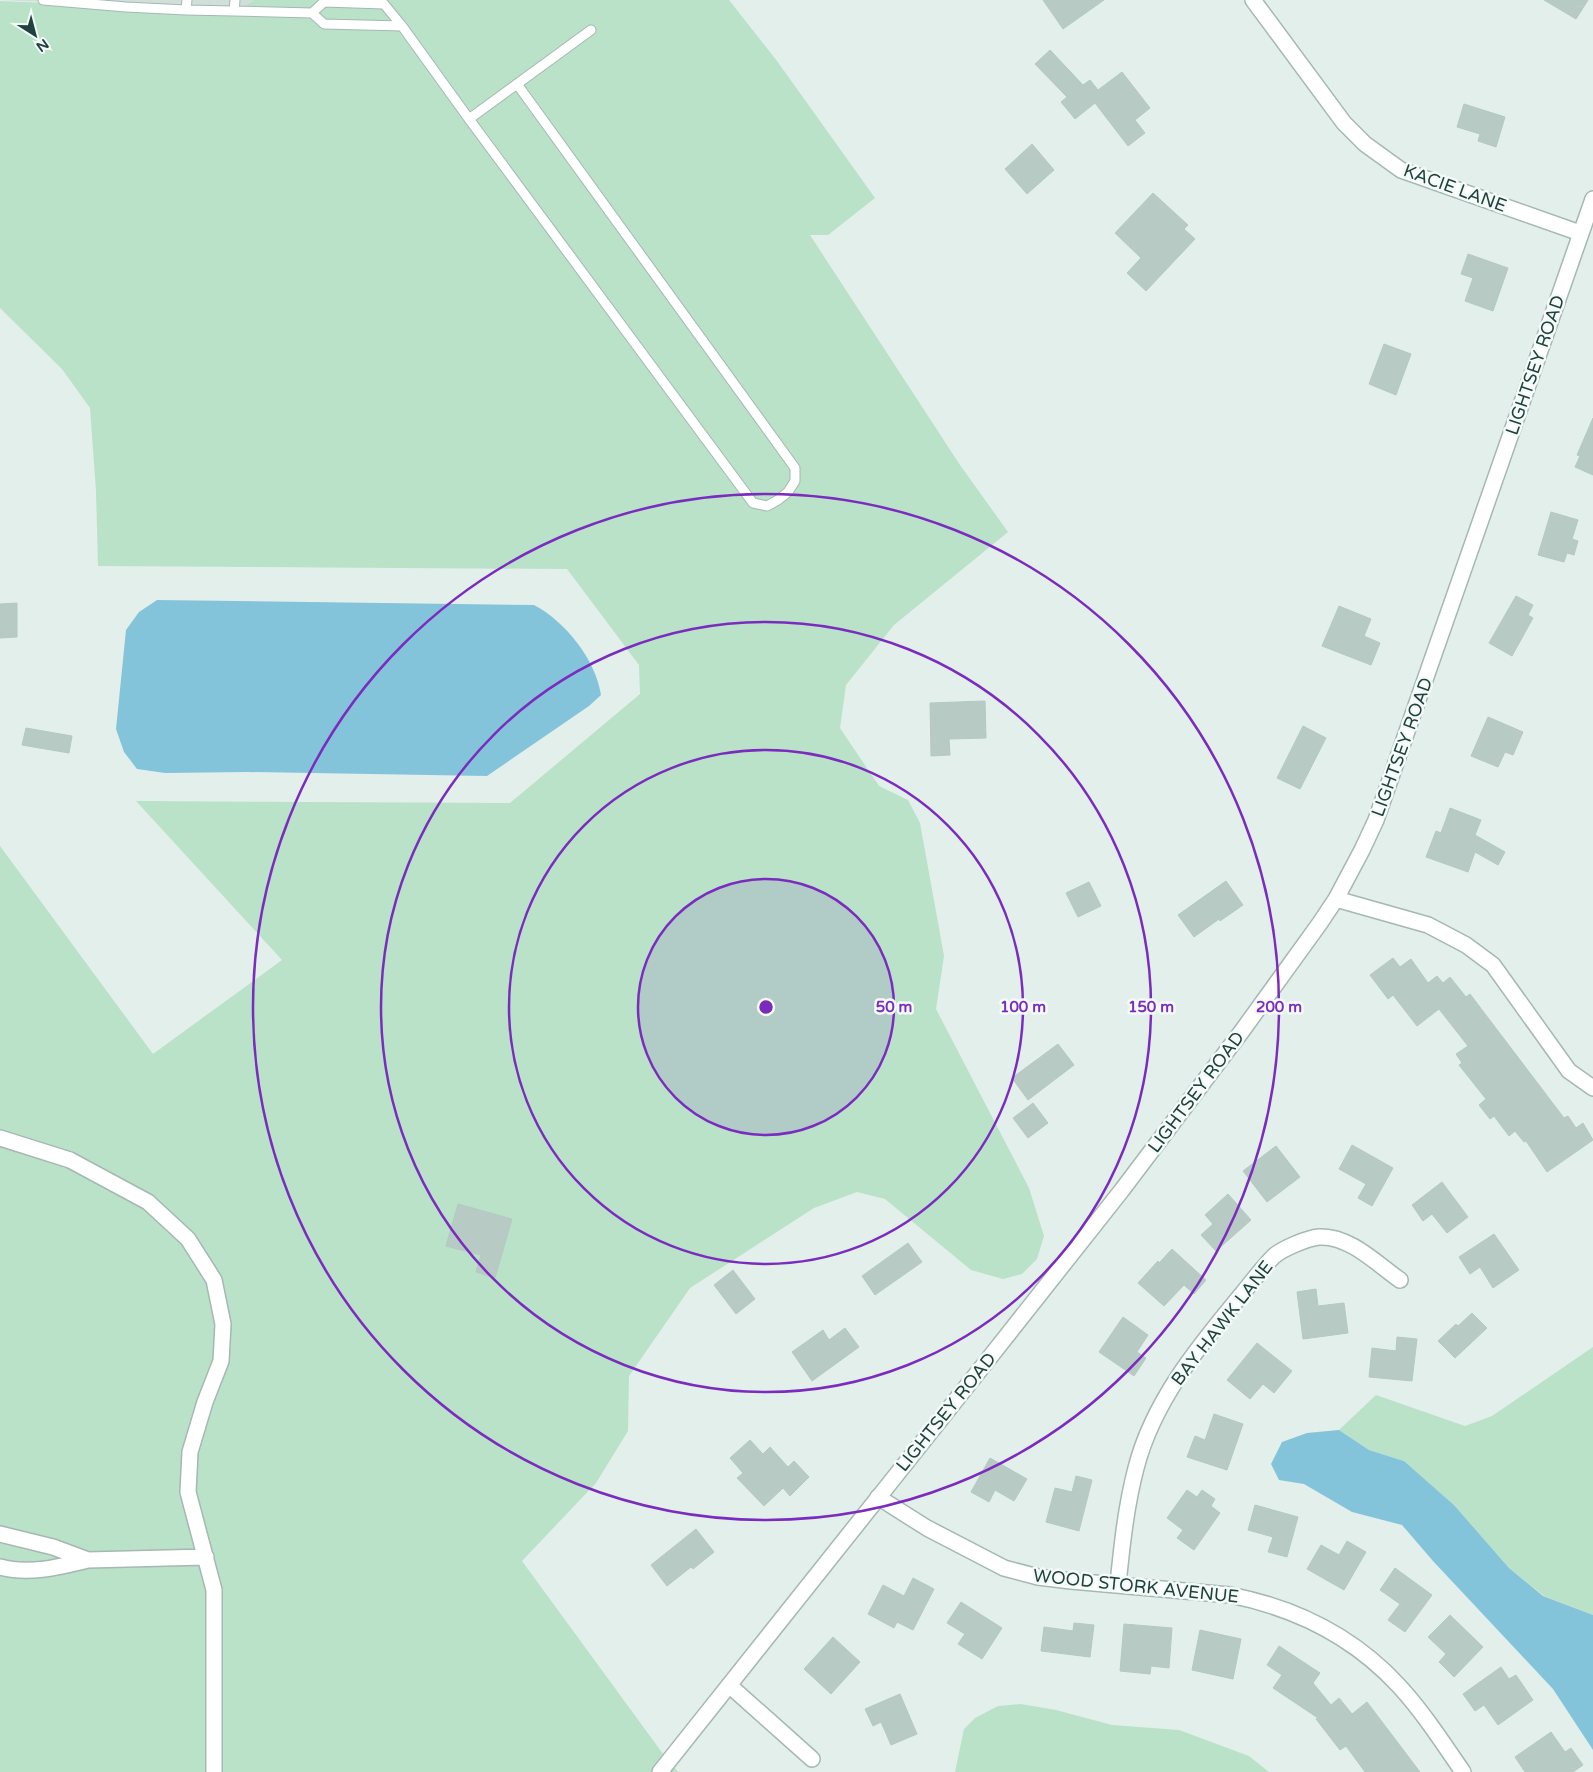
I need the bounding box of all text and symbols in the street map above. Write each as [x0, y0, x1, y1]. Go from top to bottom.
north arrow [10, 10, 60, 60]
text: N [33, 35, 52, 55]
street label: KACIE LANE [1400, 159, 1510, 217]
street label: LIGHTSEY ROAD [1501, 292, 1569, 438]
street label: LIGHTSEY ROAD [1367, 674, 1437, 820]
centre of rings [757, 998, 775, 1016]
text: 50 m [876, 998, 912, 1016]
text: 100 m [1000, 998, 1046, 1016]
text: 150 m [1128, 998, 1174, 1016]
text: 200 m [1256, 998, 1302, 1016]
street label: LIGHTSEY ROAD [1143, 1027, 1249, 1157]
street label: BAY HAWK LANE [1166, 1256, 1278, 1390]
street label: LIGHTSEY ROAD [891, 1348, 1001, 1476]
street label: WOOD STORK AVENUE [1032, 1564, 1240, 1608]

